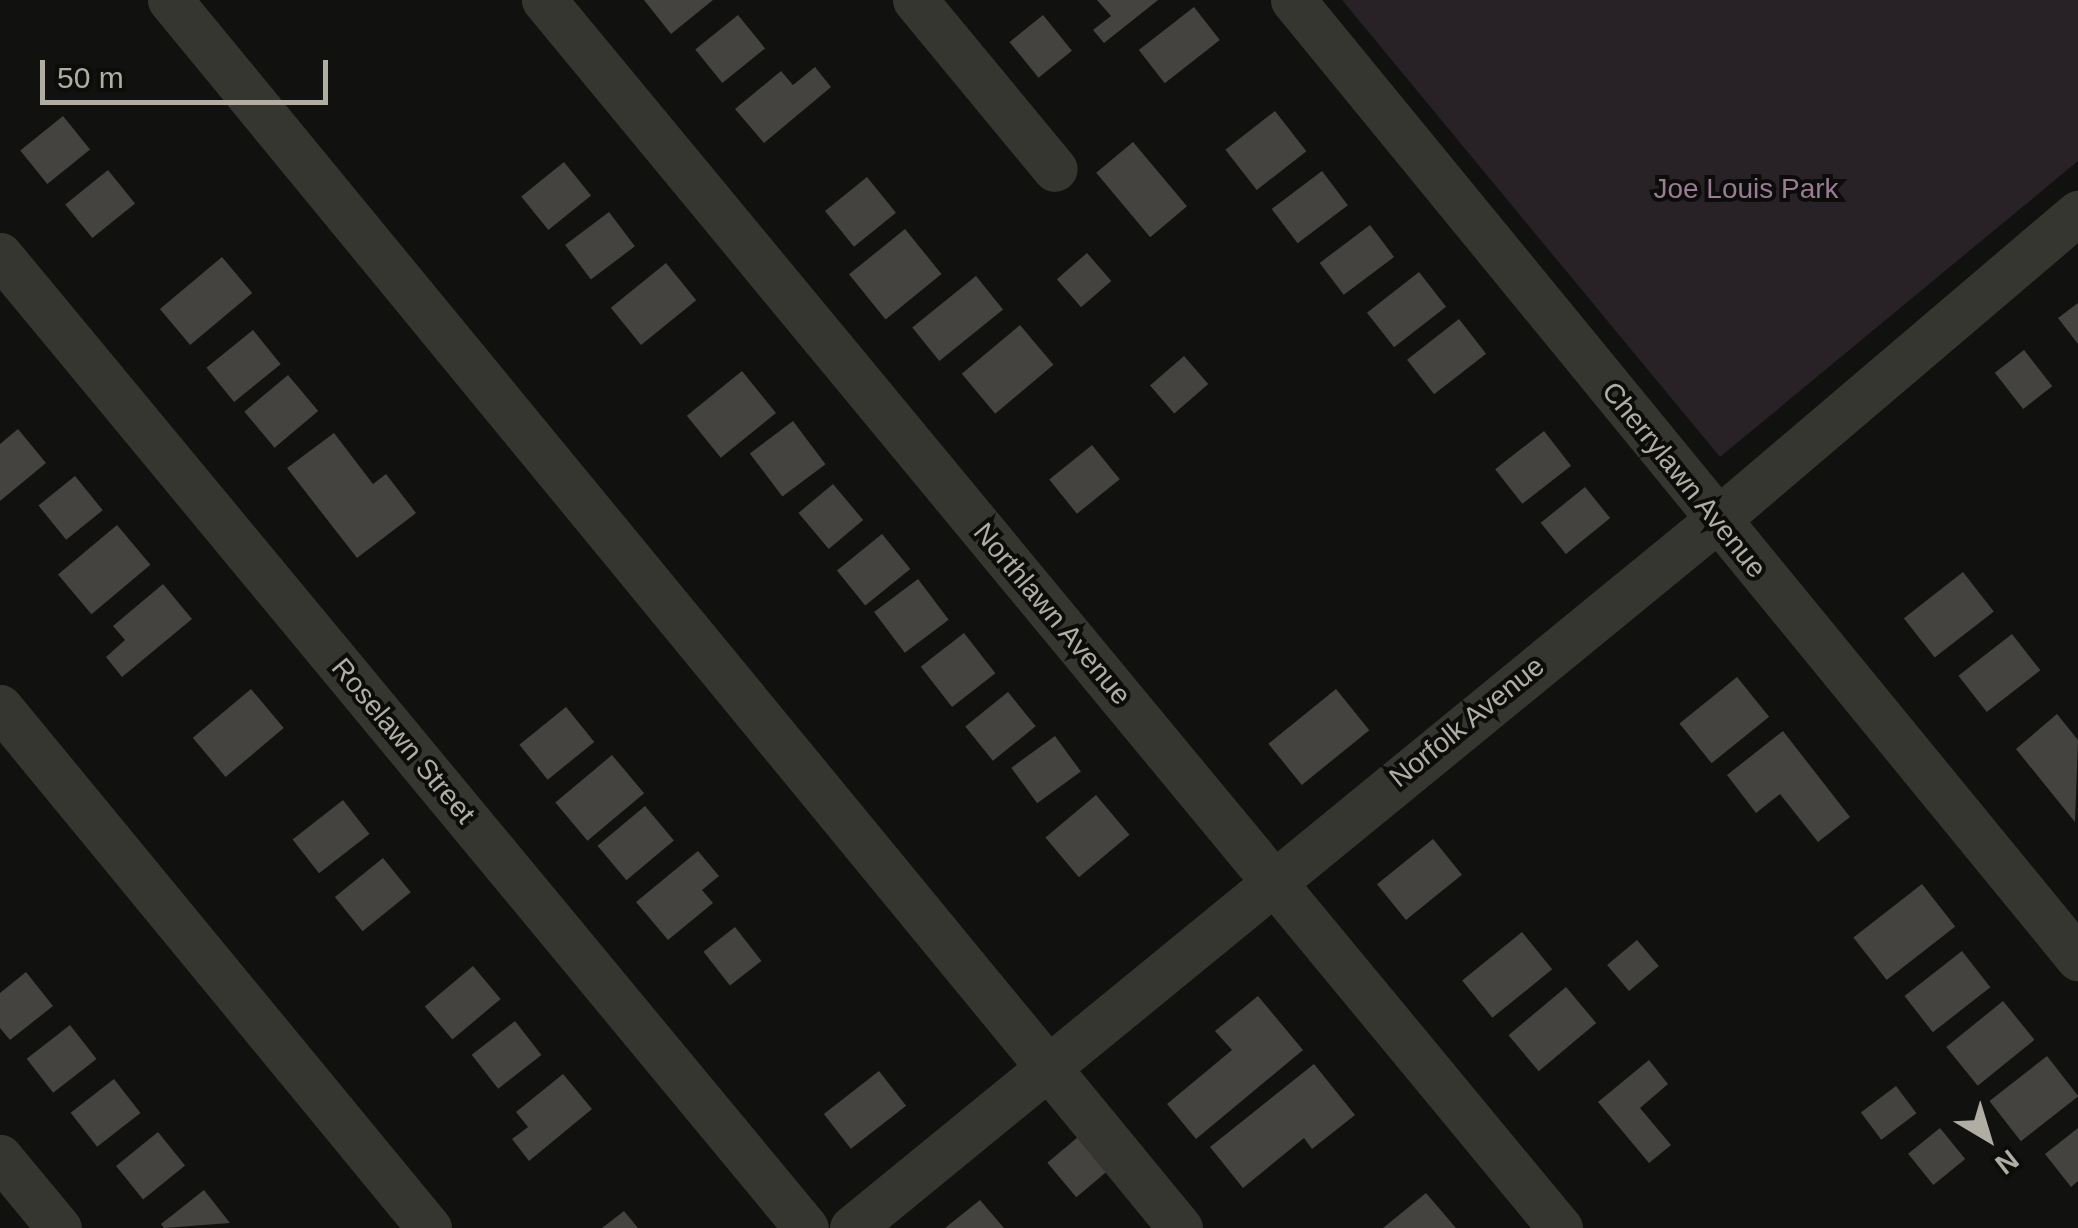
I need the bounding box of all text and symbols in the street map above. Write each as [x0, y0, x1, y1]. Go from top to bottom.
scale bar [45, 40, 332, 102]
text: 50 m [57, 61, 124, 94]
park label: Joe Louis Park [1653, 172, 1839, 206]
street label: Cherrylawn Avenue [1594, 375, 1774, 585]
street label: Northlawn Avenue [966, 516, 1138, 712]
street label: Norfolk Avenue [1382, 649, 1552, 795]
street label: Roselawn Street [324, 652, 482, 830]
north arrow [1938, 1088, 2038, 1188]
text: N [1989, 1144, 2024, 1180]

